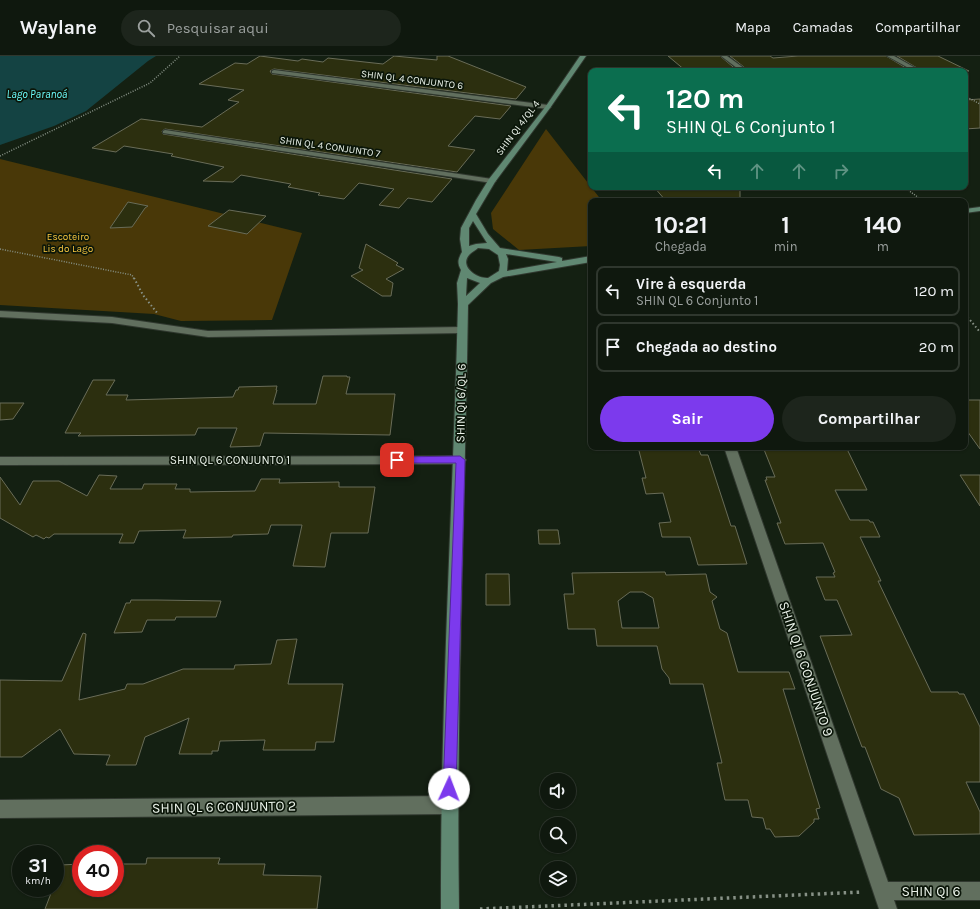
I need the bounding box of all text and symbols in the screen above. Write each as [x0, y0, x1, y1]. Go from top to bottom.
search box [121, 10, 401, 46]
text: Waylane [20, 17, 97, 39]
icon: search [135, 17, 157, 39]
text: Pesquisar aqui [167, 19, 269, 37]
text: Mapa [735, 19, 771, 36]
text: Camadas [793, 19, 853, 36]
text: Compartilhar [875, 19, 960, 36]
street label: SHIN QL 4 CONJUNTO 6 [360, 68, 464, 92]
text: 120 m [666, 82, 744, 115]
icon: left [600, 84, 652, 136]
water label: Lago Paranoá [7, 88, 68, 101]
street label: SHIN QI 4/QL 4 [493, 98, 543, 158]
text: SHIN QL 6 Conjunto 1 [666, 116, 836, 138]
street label: SHIN QL 4 CONJUNTO 7 [279, 134, 381, 160]
icon: left [704, 160, 726, 182]
icon: ahead [746, 160, 768, 182]
icon: ahead [788, 160, 810, 182]
icon: right [830, 160, 852, 182]
text: 10:21 [654, 211, 707, 239]
text: 1 [781, 211, 790, 239]
text: 140 [864, 211, 902, 239]
park label: Escoteiro Lis do Lago [43, 231, 93, 255]
text: Chegada [655, 239, 707, 254]
text: min [774, 239, 798, 254]
text: m [877, 239, 889, 254]
text: Vire à esquerda [636, 275, 746, 293]
icon: left [602, 280, 624, 302]
text: 120 m [914, 282, 954, 300]
text: SHIN QL 6 Conjunto 1 [636, 293, 758, 308]
icon: arrive [602, 336, 624, 358]
text: Chegada ao destino [636, 338, 777, 356]
text: 20 m [919, 338, 954, 356]
street label: SHIN QI 6/QL 6 [453, 363, 469, 443]
button: Sair [600, 396, 774, 442]
button: Compartilhar [782, 396, 956, 442]
pin [380, 443, 414, 477]
icon: arrive [386, 449, 408, 471]
street label: SHIN QL 6 CONJUNTO 1 [170, 453, 290, 467]
street label: SHIN QI 6 CONJUNTO 9 [775, 599, 837, 739]
position arrow [428, 768, 470, 810]
map controls [540, 773, 576, 897]
button: sound [540, 773, 576, 809]
street label: SHIN QL 6 CONJUNTO 2 [152, 797, 296, 817]
button: search [540, 817, 576, 853]
speed limit sign: 40 [72, 845, 124, 897]
text: 31 [28, 854, 48, 877]
button: layers [540, 861, 576, 897]
text: km/h [25, 875, 51, 887]
street label: SHIN QI 6 [901, 883, 961, 900]

